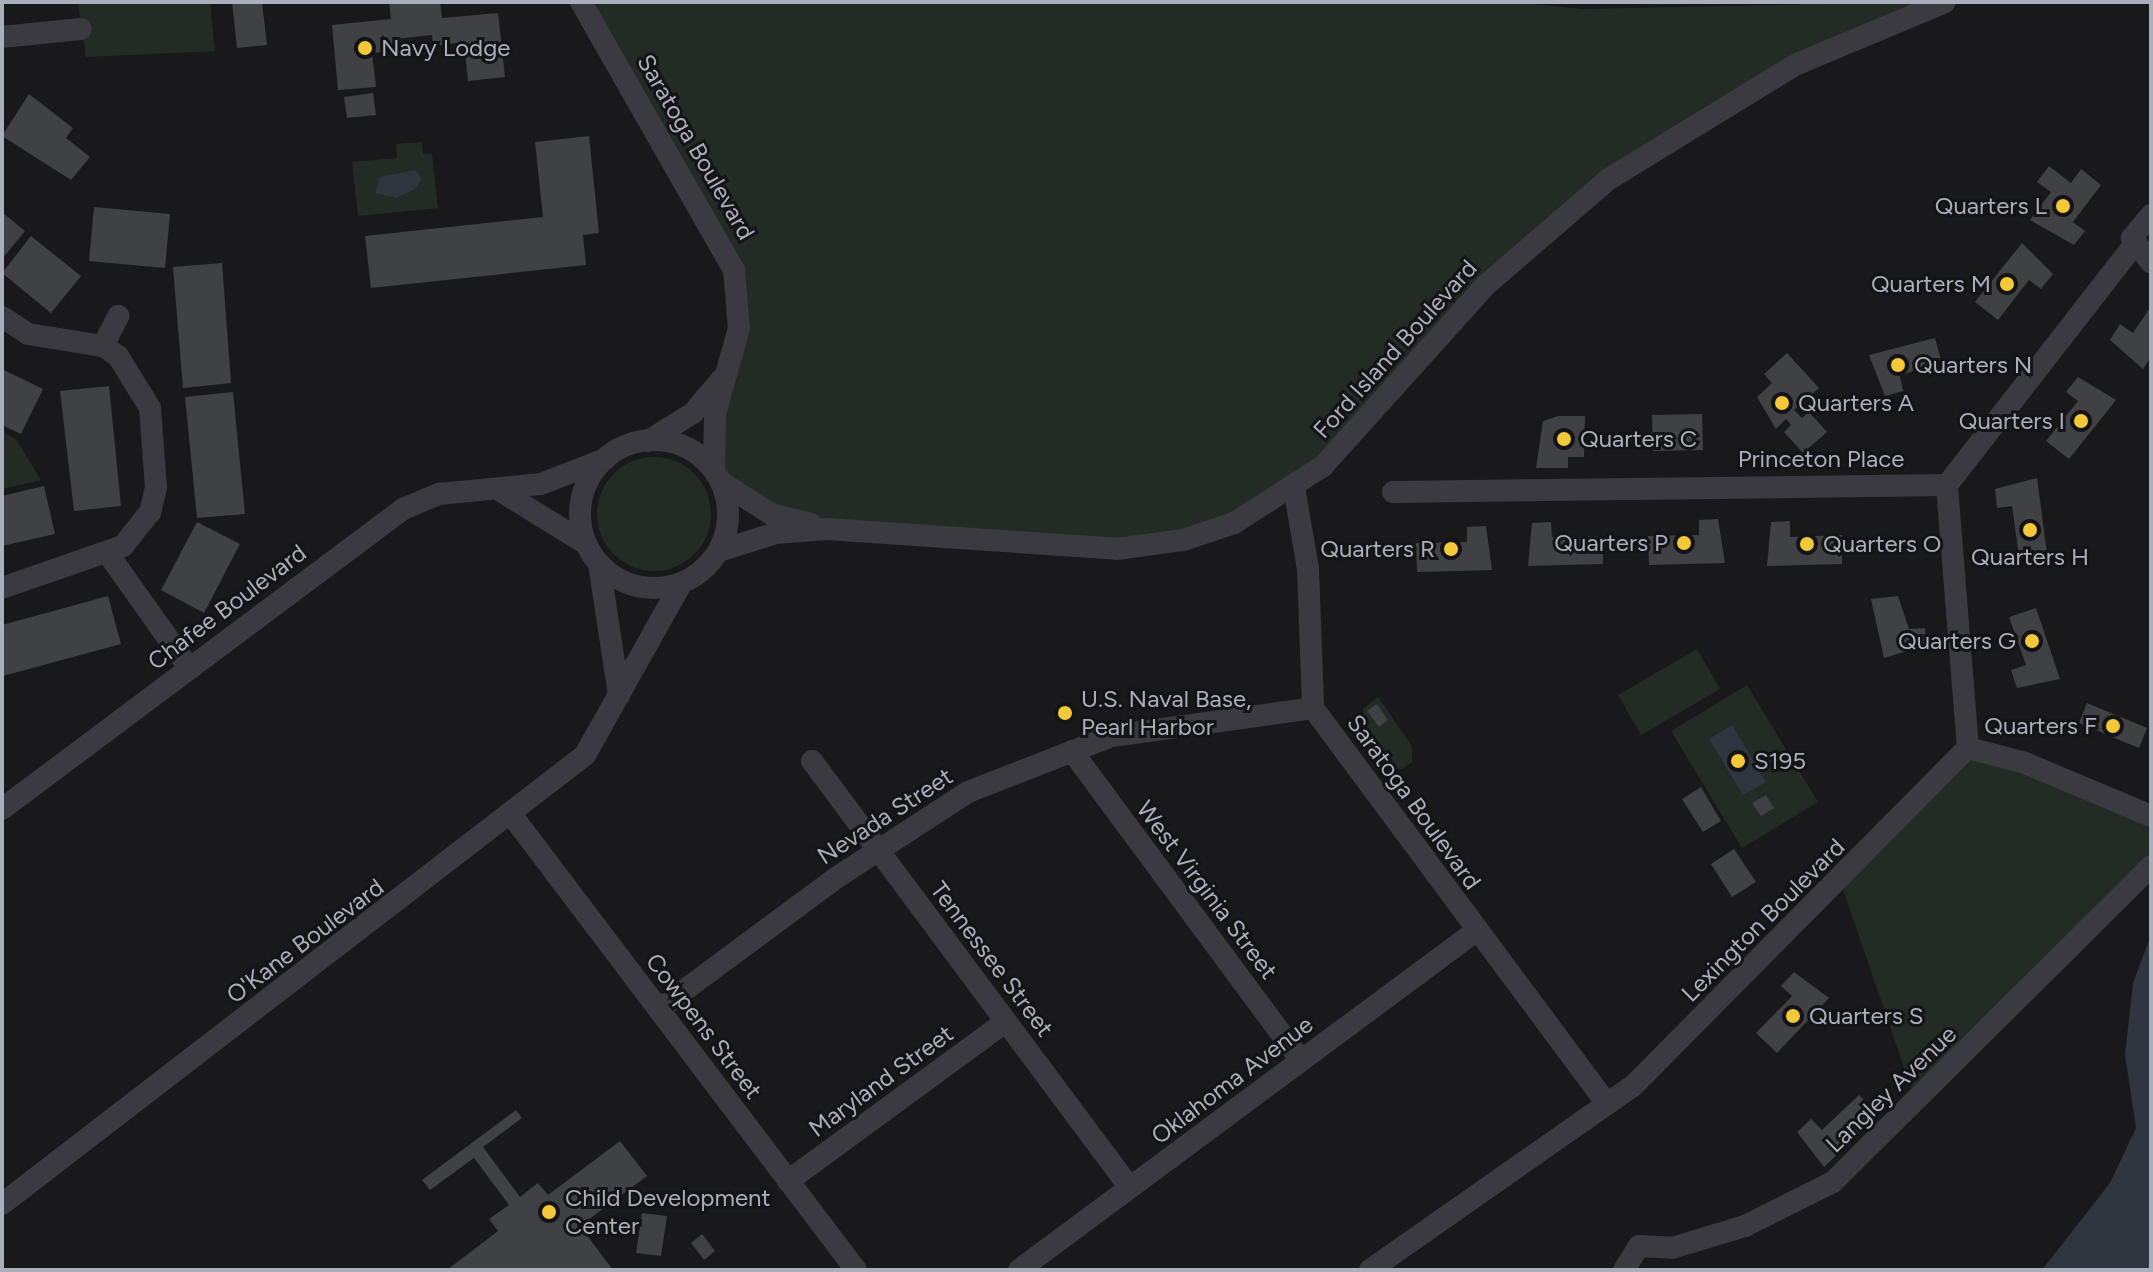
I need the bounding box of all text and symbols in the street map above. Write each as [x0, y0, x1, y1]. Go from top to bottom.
place label: Navy Lodge [381, 34, 510, 62]
marker: Navy Lodge [356, 39, 374, 57]
street label: Saratoga Boulevard [631, 49, 761, 245]
place label: Quarters L [1935, 192, 2047, 220]
marker: Quarters L [2054, 197, 2072, 215]
street label: Ford Island Boulevard [1307, 254, 1483, 444]
place label: Quarters M [1871, 270, 1991, 298]
marker: Quarters M [1998, 275, 2016, 293]
place label: Quarters N [1914, 351, 2032, 379]
marker: Quarters N [1889, 356, 1907, 374]
place label: Quarters A [1798, 389, 1914, 417]
marker: Quarters A [1773, 394, 1791, 412]
place label: Quarters I [1959, 407, 2065, 435]
marker: Quarters I [2072, 412, 2090, 430]
place label: Quarters C [1580, 425, 1697, 453]
marker: Quarters C [1555, 430, 1573, 448]
street label: Princeton Place [1738, 445, 1904, 473]
marker: Quarters H [2021, 521, 2039, 539]
place label: Quarters P [1554, 529, 1668, 557]
place label: Quarters O [1823, 530, 1941, 558]
marker: Quarters P [1675, 534, 1693, 552]
place label: Quarters R [1320, 535, 1435, 563]
marker: Quarters O [1798, 535, 1816, 553]
street label: Chafee Boulevard [142, 538, 312, 676]
marker: Quarters R [1442, 540, 1460, 558]
place label: Quarters H [1971, 543, 2089, 571]
place label: Quarters G [1898, 627, 2016, 655]
marker: Quarters G [2023, 632, 2041, 650]
place label: U.S. Naval Base, Pearl Harbor [1081, 685, 1252, 741]
marker: U.S. Naval Base, Pearl Harbor [1056, 704, 1074, 722]
street label: Saratoga Boulevard [1341, 709, 1487, 895]
place label: Quarters F [1984, 712, 2097, 740]
marker: Quarters F [2104, 717, 2122, 735]
place label: S195 [1754, 747, 1806, 775]
marker: S195 [1729, 752, 1747, 770]
street label: Nevada Street [812, 762, 958, 870]
street label: West Virginia Street [1131, 795, 1283, 985]
street label: Lexington Boulevard [1675, 832, 1851, 1008]
street label: O'Kane Boulevard [221, 873, 389, 1009]
street label: Tennessee Street [924, 876, 1060, 1042]
street label: Cowpens Street [640, 948, 768, 1104]
place label: Quarters S [1809, 1002, 1924, 1030]
marker: Quarters S [1784, 1007, 1802, 1025]
street label: Oklahoma Avenue [1146, 1010, 1318, 1150]
street label: Maryland Street [803, 1019, 959, 1143]
street label: Langley Avenue [1820, 1020, 1962, 1158]
place label: Child Development Center [565, 1184, 771, 1240]
marker: Child Development Center [540, 1203, 558, 1221]

